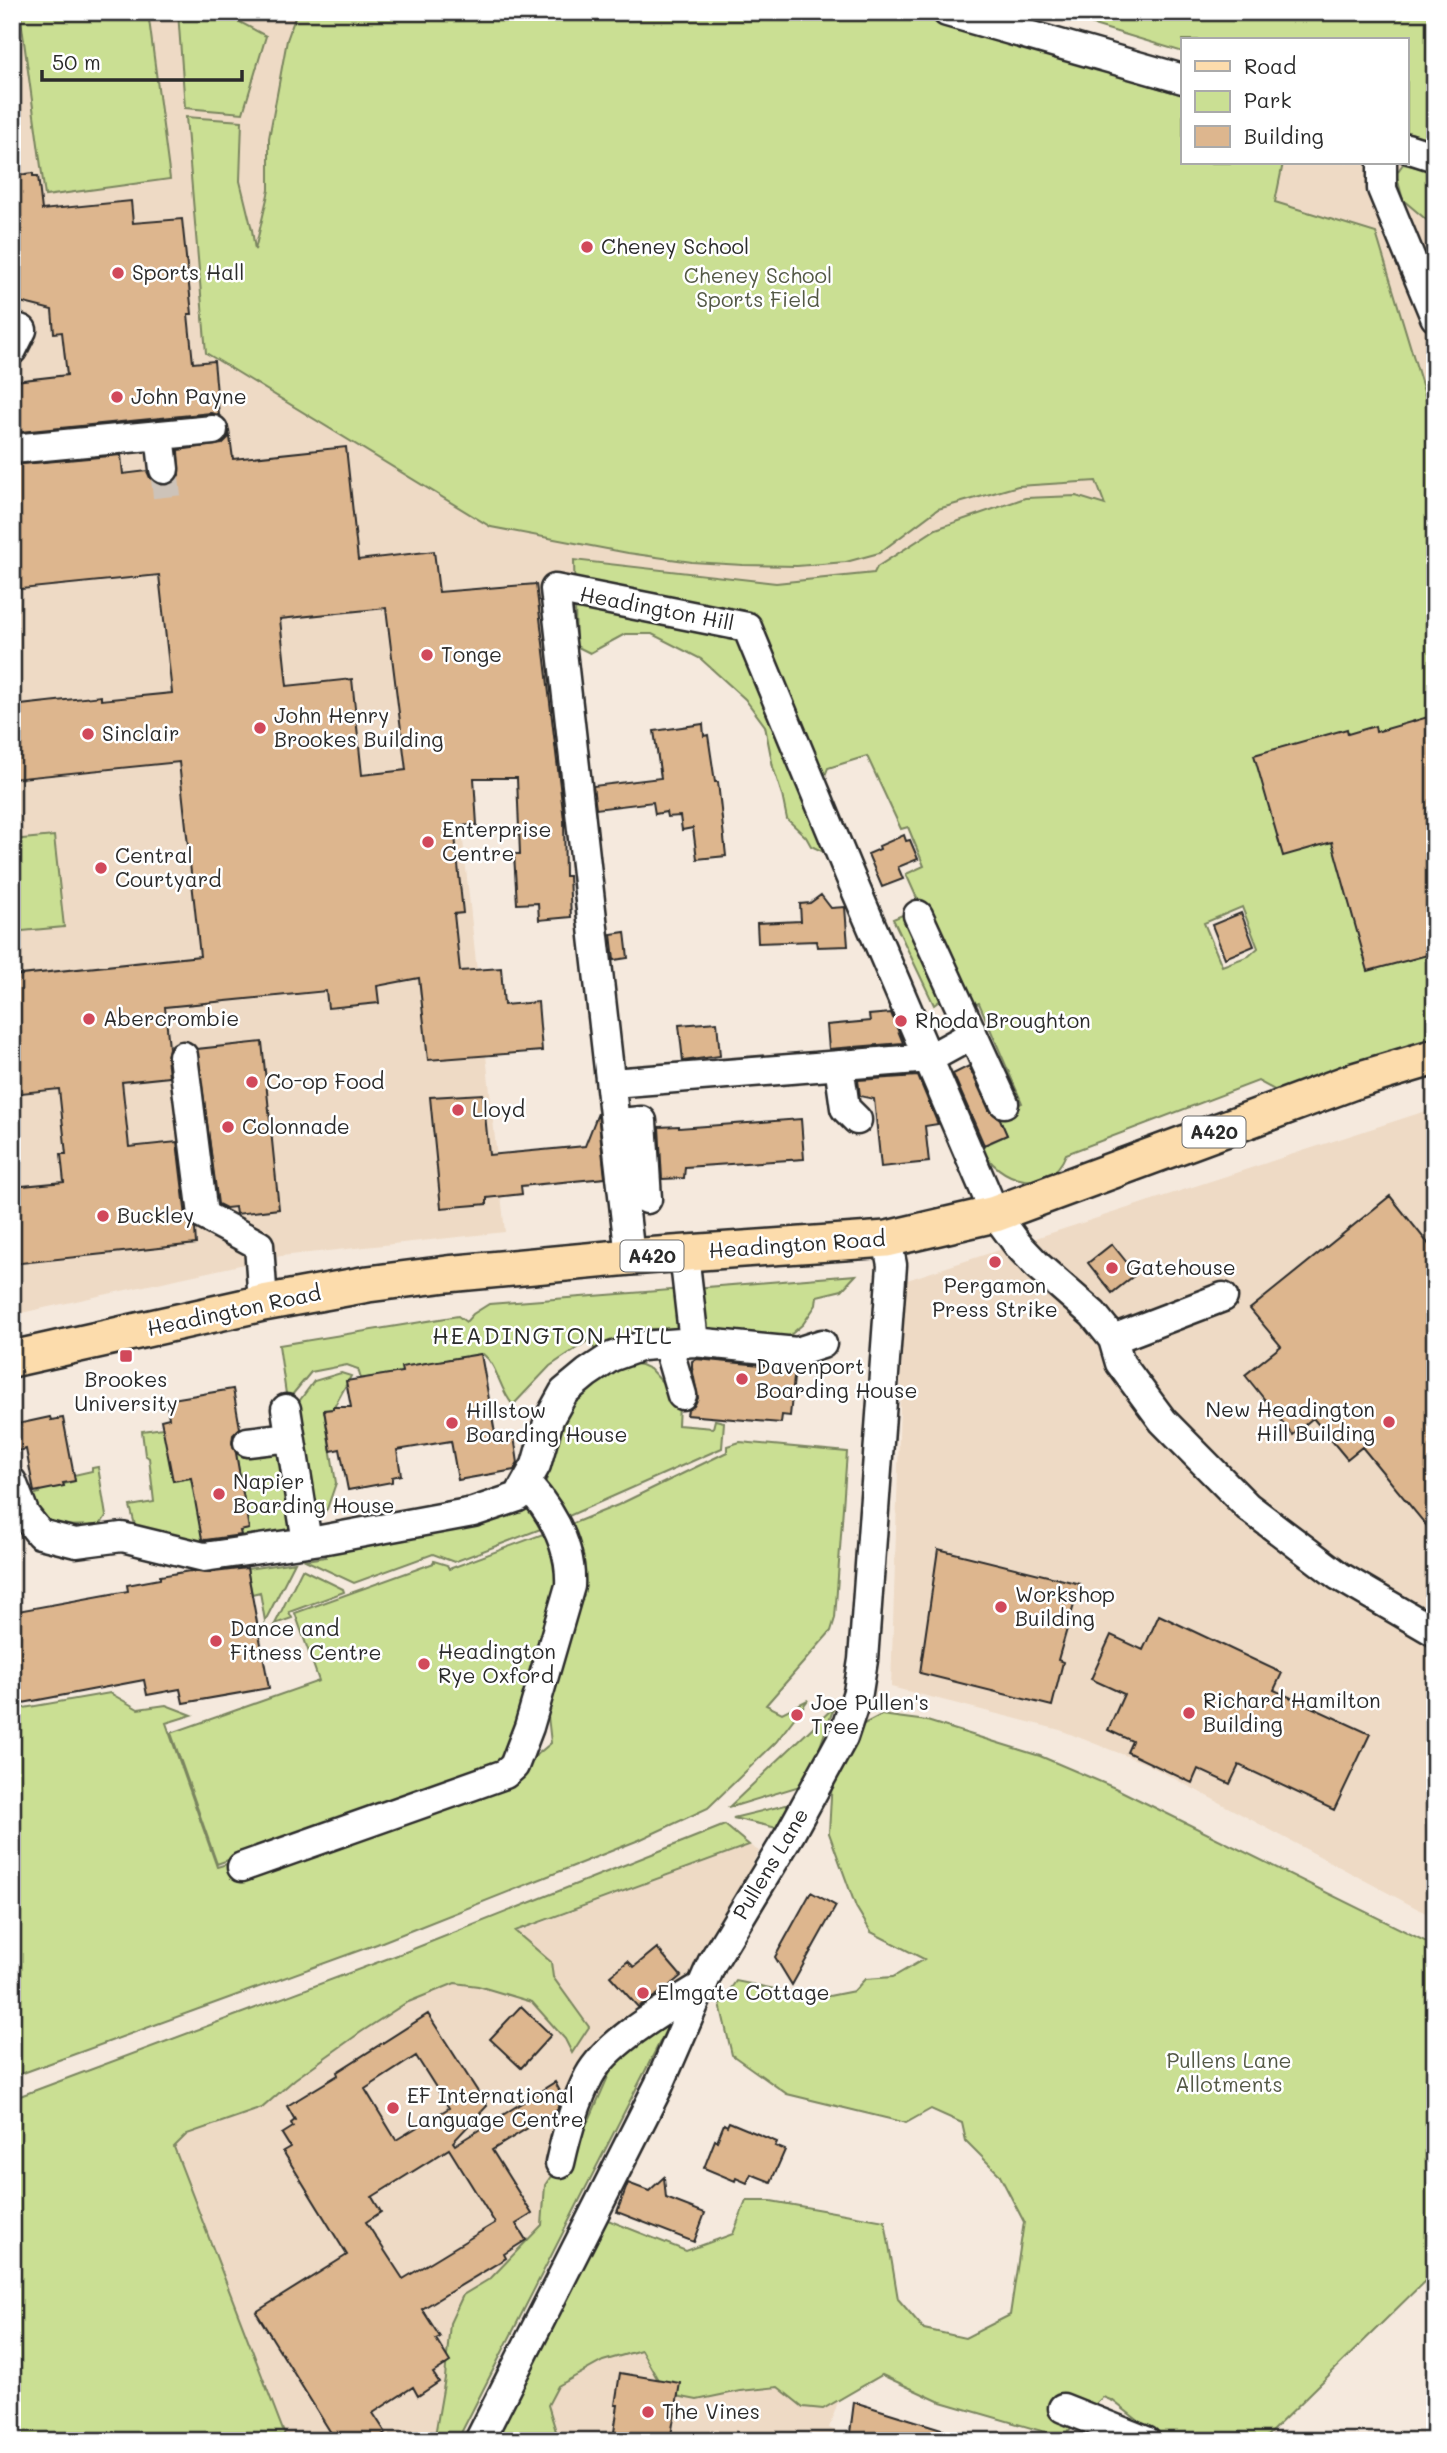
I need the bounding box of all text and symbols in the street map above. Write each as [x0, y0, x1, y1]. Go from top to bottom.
scale bar [42, 38, 242, 82]
legend [1181, 38, 1408, 164]
text: 50 m [52, 48, 101, 75]
text: Road [1244, 52, 1296, 79]
text: Park [1244, 86, 1292, 113]
text: Building [1244, 122, 1324, 149]
place label: Cheney School [601, 232, 749, 259]
marker: Cheney School [579, 239, 595, 255]
place label: Sports Hall [132, 258, 245, 285]
park label: Cheney School Sports Field [684, 261, 832, 312]
marker: Sports Hall [110, 265, 126, 281]
place label: John Payne [131, 382, 247, 409]
marker: John Payne [109, 389, 125, 405]
street label: Headington Hill [578, 579, 737, 636]
place label: Tonge [441, 640, 502, 667]
marker: Tonge [419, 647, 435, 663]
place label: John Henry Brookes Building [274, 701, 443, 752]
place label: Sinclair [102, 719, 180, 746]
marker: John Henry Brookes Building [252, 720, 268, 736]
marker: Sinclair [80, 726, 96, 742]
place label: Enterprise Centre [442, 815, 552, 866]
marker: Enterprise Centre [420, 834, 436, 850]
place label: Central Courtyard [115, 841, 222, 892]
marker: Central Courtyard [93, 860, 109, 876]
place label: Abercrombie [103, 1004, 239, 1031]
place label: Rhoda Broughton [915, 1006, 1091, 1033]
marker: Abercrombie [81, 1011, 97, 1027]
marker: Rhoda Broughton [893, 1013, 909, 1029]
place label: Co-op Food [266, 1067, 384, 1094]
marker: Co-op Food [244, 1074, 260, 1090]
place label: Lloyd [472, 1095, 525, 1122]
marker: Lloyd [450, 1102, 466, 1118]
place label: Colonnade [242, 1112, 350, 1139]
road number: A420 [1182, 1116, 1246, 1148]
marker: Colonnade [220, 1119, 236, 1135]
place label: Buckley [117, 1201, 194, 1228]
marker: Buckley [95, 1208, 111, 1224]
street label: Headington Road [708, 1224, 886, 1263]
road number: A420 [620, 1240, 684, 1272]
place label: Gatehouse [1126, 1253, 1236, 1280]
marker: Pergamon Press Strike [987, 1254, 1003, 1270]
marker: Gatehouse [1104, 1260, 1120, 1276]
place label: Pergamon Press Strike [932, 1271, 1058, 1322]
street label: Headington Road [144, 1278, 323, 1341]
district label: HEADINGTON HILL [432, 1320, 674, 1350]
marker: Brookes University [118, 1348, 134, 1364]
place label: Davenport Boarding House [756, 1352, 918, 1403]
place label: Brookes University [74, 1365, 178, 1416]
marker: Davenport Boarding House [734, 1371, 750, 1387]
place label: New Headington Hill Building [1206, 1395, 1375, 1446]
place label: Hillstow Boarding House [466, 1396, 628, 1447]
marker: New Headington Hill Building [1381, 1414, 1397, 1430]
marker: Hillstow Boarding House [444, 1415, 460, 1431]
place label: Napier Boarding House [233, 1467, 395, 1518]
marker: Napier Boarding House [211, 1486, 227, 1502]
place label: Workshop Building [1015, 1580, 1115, 1631]
marker: Workshop Building [993, 1599, 1009, 1615]
place label: Dance and Fitness Centre [230, 1614, 382, 1665]
marker: Dance and Fitness Centre [208, 1633, 224, 1649]
place label: Headington Rye Oxford [438, 1637, 556, 1688]
marker: Headington Rye Oxford [416, 1656, 432, 1672]
place label: Richard Hamilton Building [1203, 1686, 1381, 1737]
place label: Joe Pullen's Tree [811, 1688, 929, 1739]
marker: Richard Hamilton Building [1181, 1705, 1197, 1721]
marker: Joe Pullen's Tree [789, 1707, 805, 1723]
street label: Pullens Lane [726, 1803, 814, 1924]
place label: Elmgate Cottage [657, 1978, 829, 2005]
marker: Elmgate Cottage [635, 1985, 651, 2001]
park label: Pullens Lane Allotments [1166, 2046, 1292, 2097]
place label: EF International Language Centre [407, 2081, 584, 2132]
marker: EF International Language Centre [385, 2100, 401, 2116]
place label: The Vines [662, 2397, 760, 2424]
marker: The Vines [640, 2404, 656, 2420]

